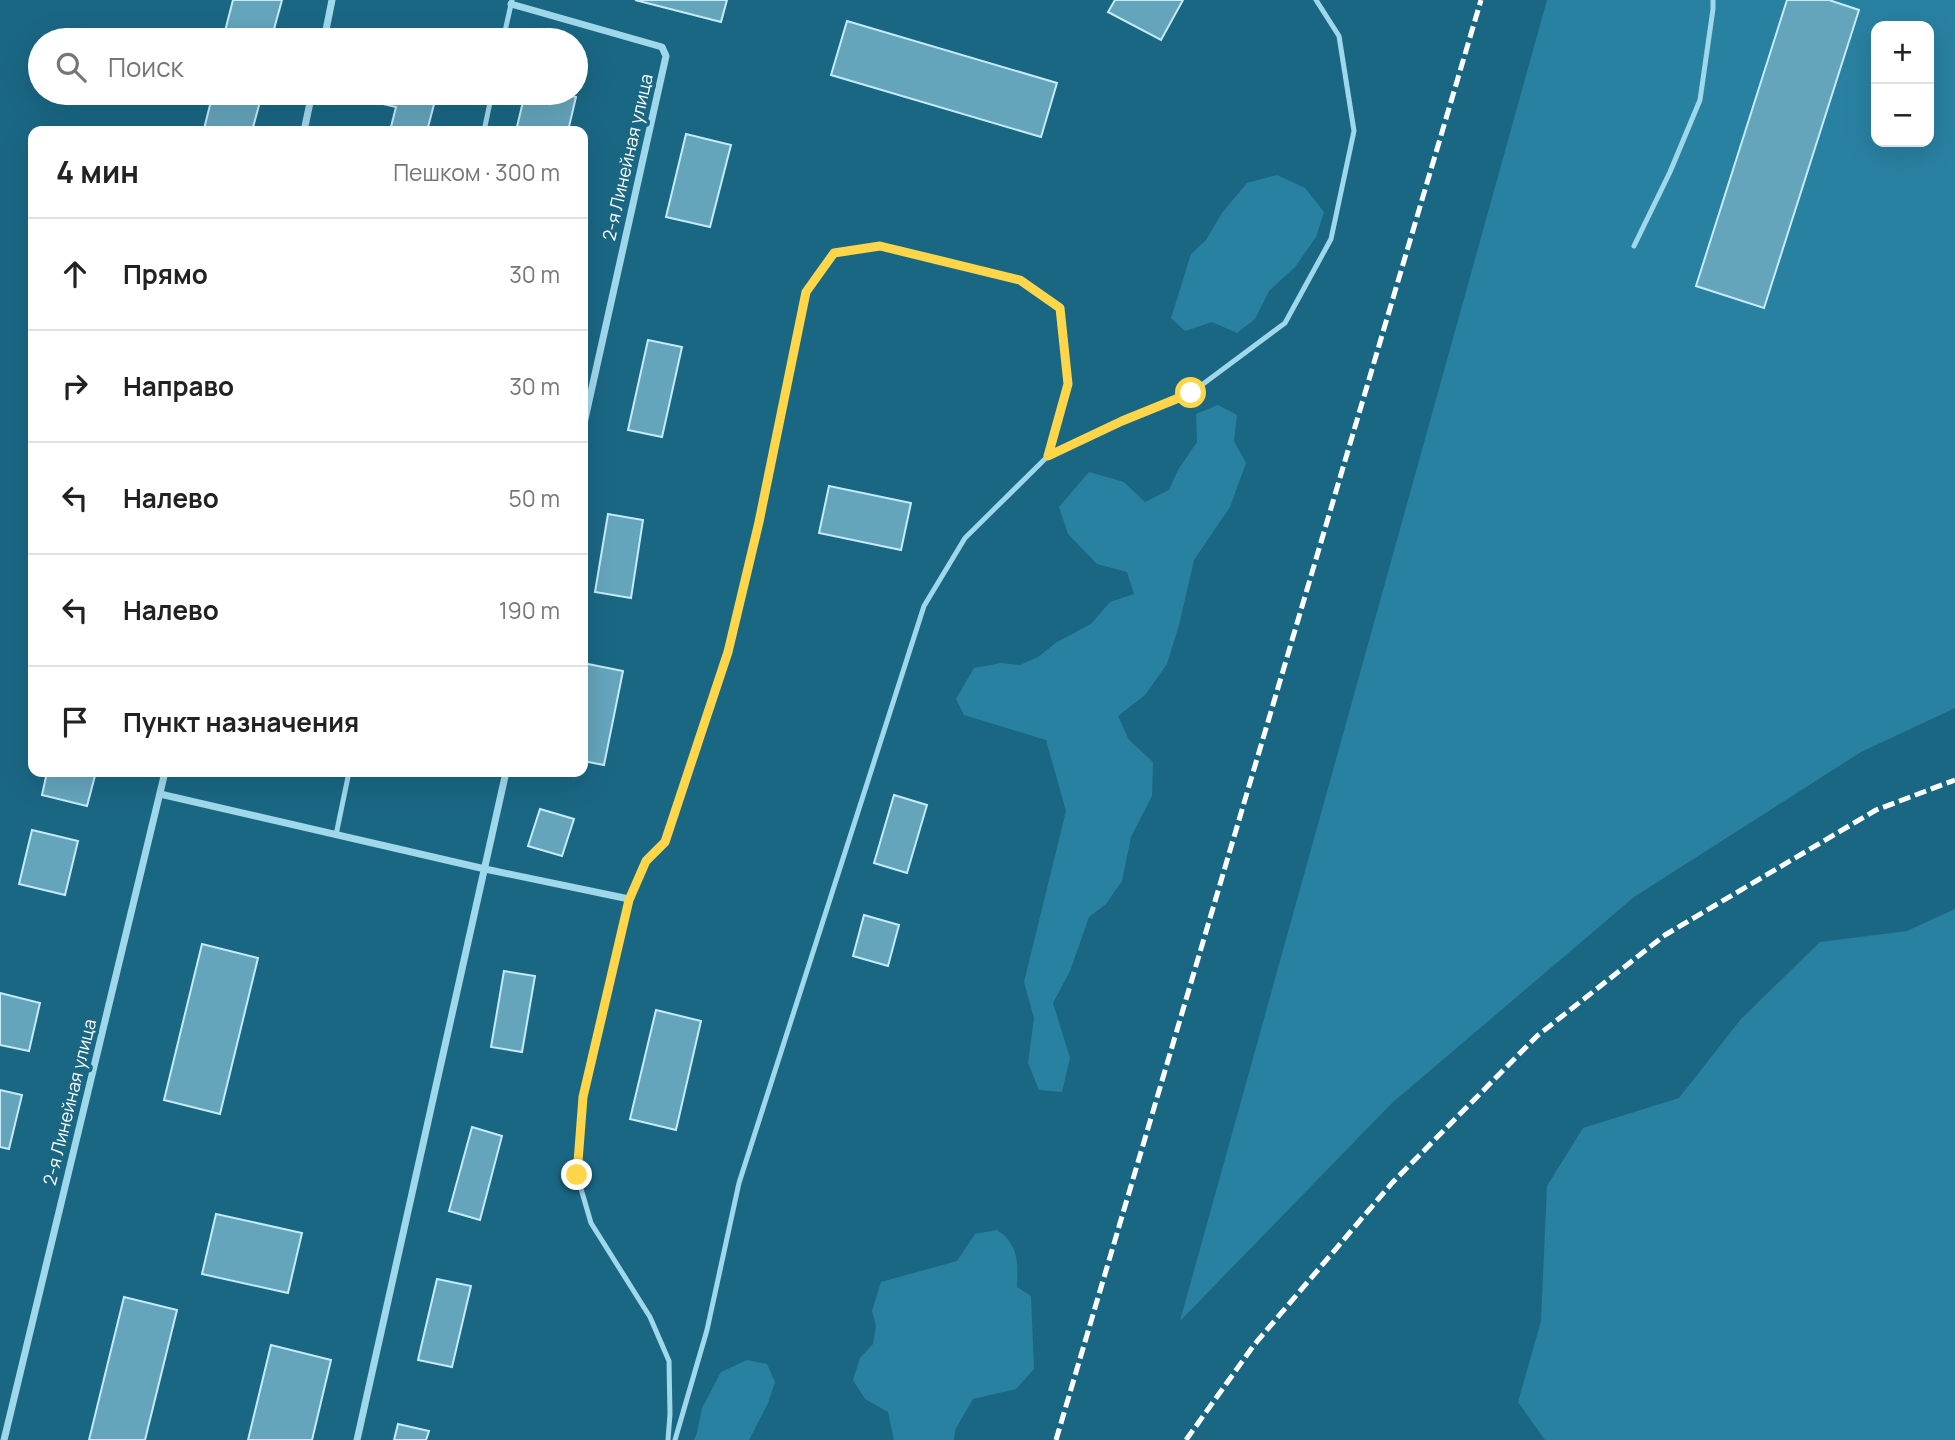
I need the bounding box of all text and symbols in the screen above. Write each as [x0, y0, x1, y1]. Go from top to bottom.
map controls [1871, 21, 1934, 147]
button: + [1871, 21, 1934, 84]
search box [28, 28, 588, 105]
icon: search [52, 48, 90, 86]
text: Поиск [108, 49, 183, 85]
street label: 2-я Линейная улица [596, 71, 658, 243]
button: − [1871, 84, 1934, 147]
text: 4 мин [56, 151, 139, 192]
text: Пешком · 300 m [393, 156, 560, 188]
icon: ahead [56, 255, 94, 293]
text: Прямо [123, 256, 208, 292]
text: 30 m [509, 258, 560, 290]
icon: right [56, 367, 94, 405]
text: Направо [123, 368, 234, 404]
text: 30 m [509, 370, 560, 402]
route start [1175, 377, 1206, 408]
icon: left [56, 479, 94, 517]
text: Налево [123, 480, 219, 516]
text: 50 m [509, 482, 560, 514]
icon: left [56, 591, 94, 629]
text: Налево [123, 592, 219, 628]
text: 190 m [499, 594, 560, 626]
icon: arrive [56, 703, 94, 741]
text: Пункт назначения [123, 704, 359, 740]
street label: 2-я Линейная улица [37, 1016, 101, 1188]
route end [561, 1159, 592, 1190]

